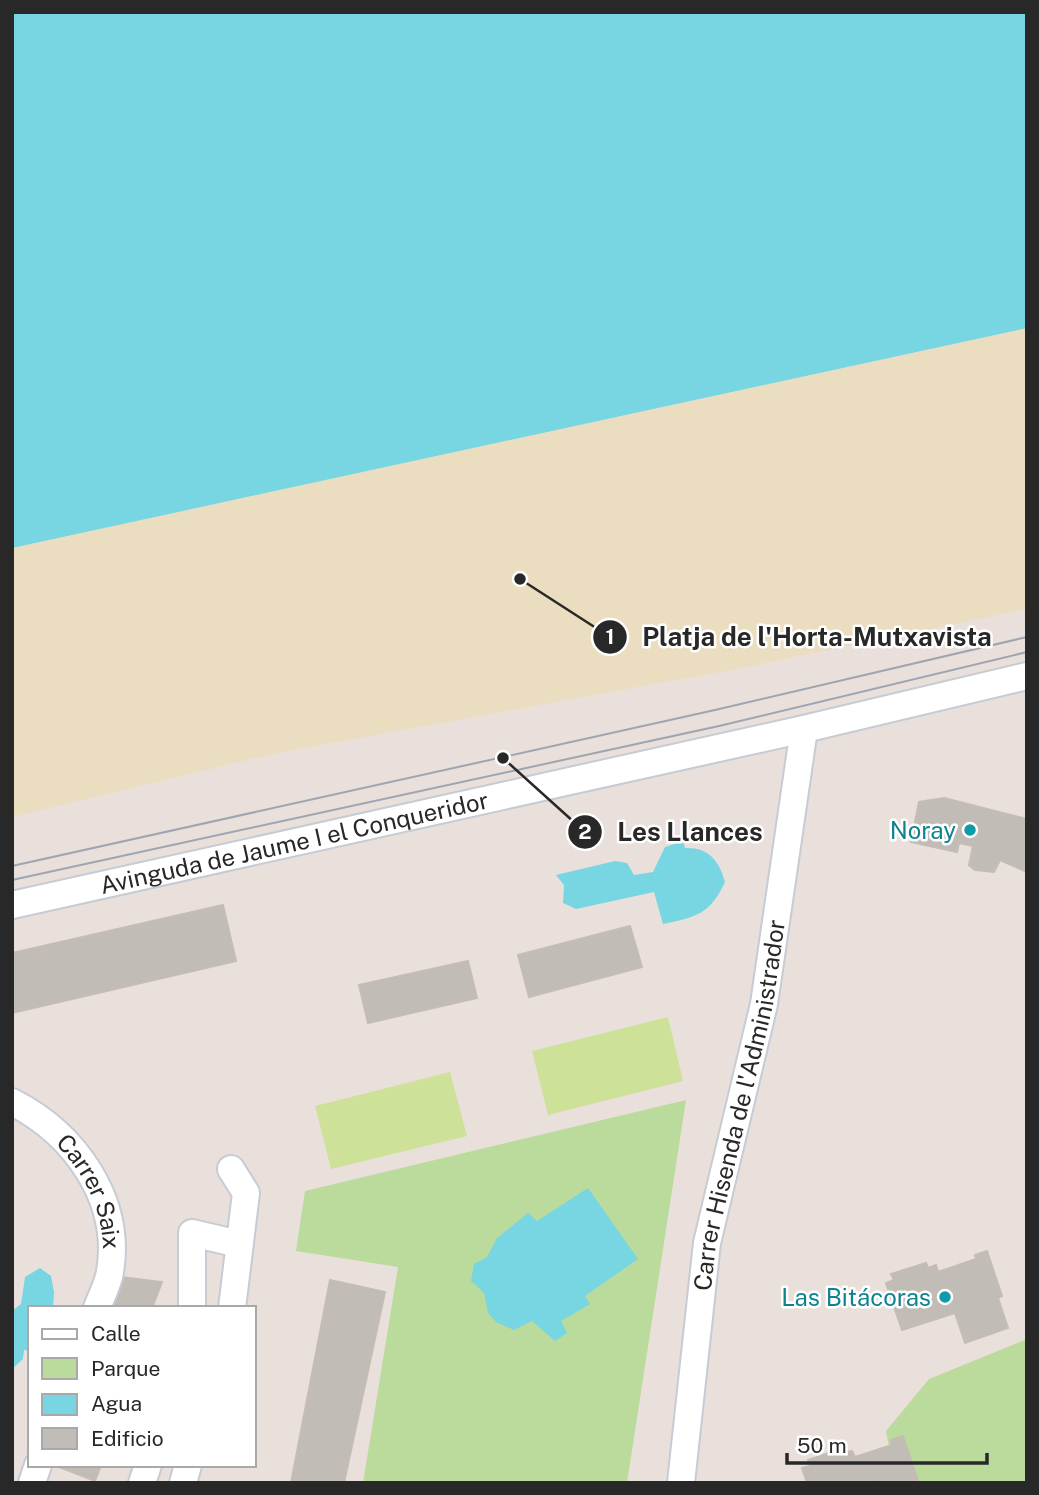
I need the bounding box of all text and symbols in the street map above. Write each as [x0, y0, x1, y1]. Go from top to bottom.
callout: Platja de l'Horta-Mutxavista [593, 613, 1006, 660]
text: Platja de l'Horta-Mutxavista [642, 621, 992, 652]
text: 1 [606, 624, 615, 649]
street label: Avinguda de Jaume I el Conqueridor [97, 786, 491, 899]
callout: Les Llances [568, 808, 776, 855]
text: Les Llances [617, 816, 763, 847]
place label: Noray [890, 816, 956, 844]
text: 2 [578, 819, 592, 844]
marker: Noray [962, 822, 978, 838]
street label: Carrer Hisenda de l'Administrador [688, 918, 790, 1292]
street label: Carrer Saix [51, 1128, 126, 1250]
place label: Las Bitácoras [781, 1283, 931, 1311]
marker: Las Bitácoras [937, 1289, 953, 1305]
legend [28, 1306, 256, 1467]
text: Calle [91, 1321, 141, 1346]
text: Parque [91, 1356, 160, 1381]
text: Agua [91, 1391, 142, 1416]
scale bar [787, 1422, 986, 1466]
text: Edificio [91, 1426, 164, 1451]
text: 50 m [797, 1433, 847, 1458]

